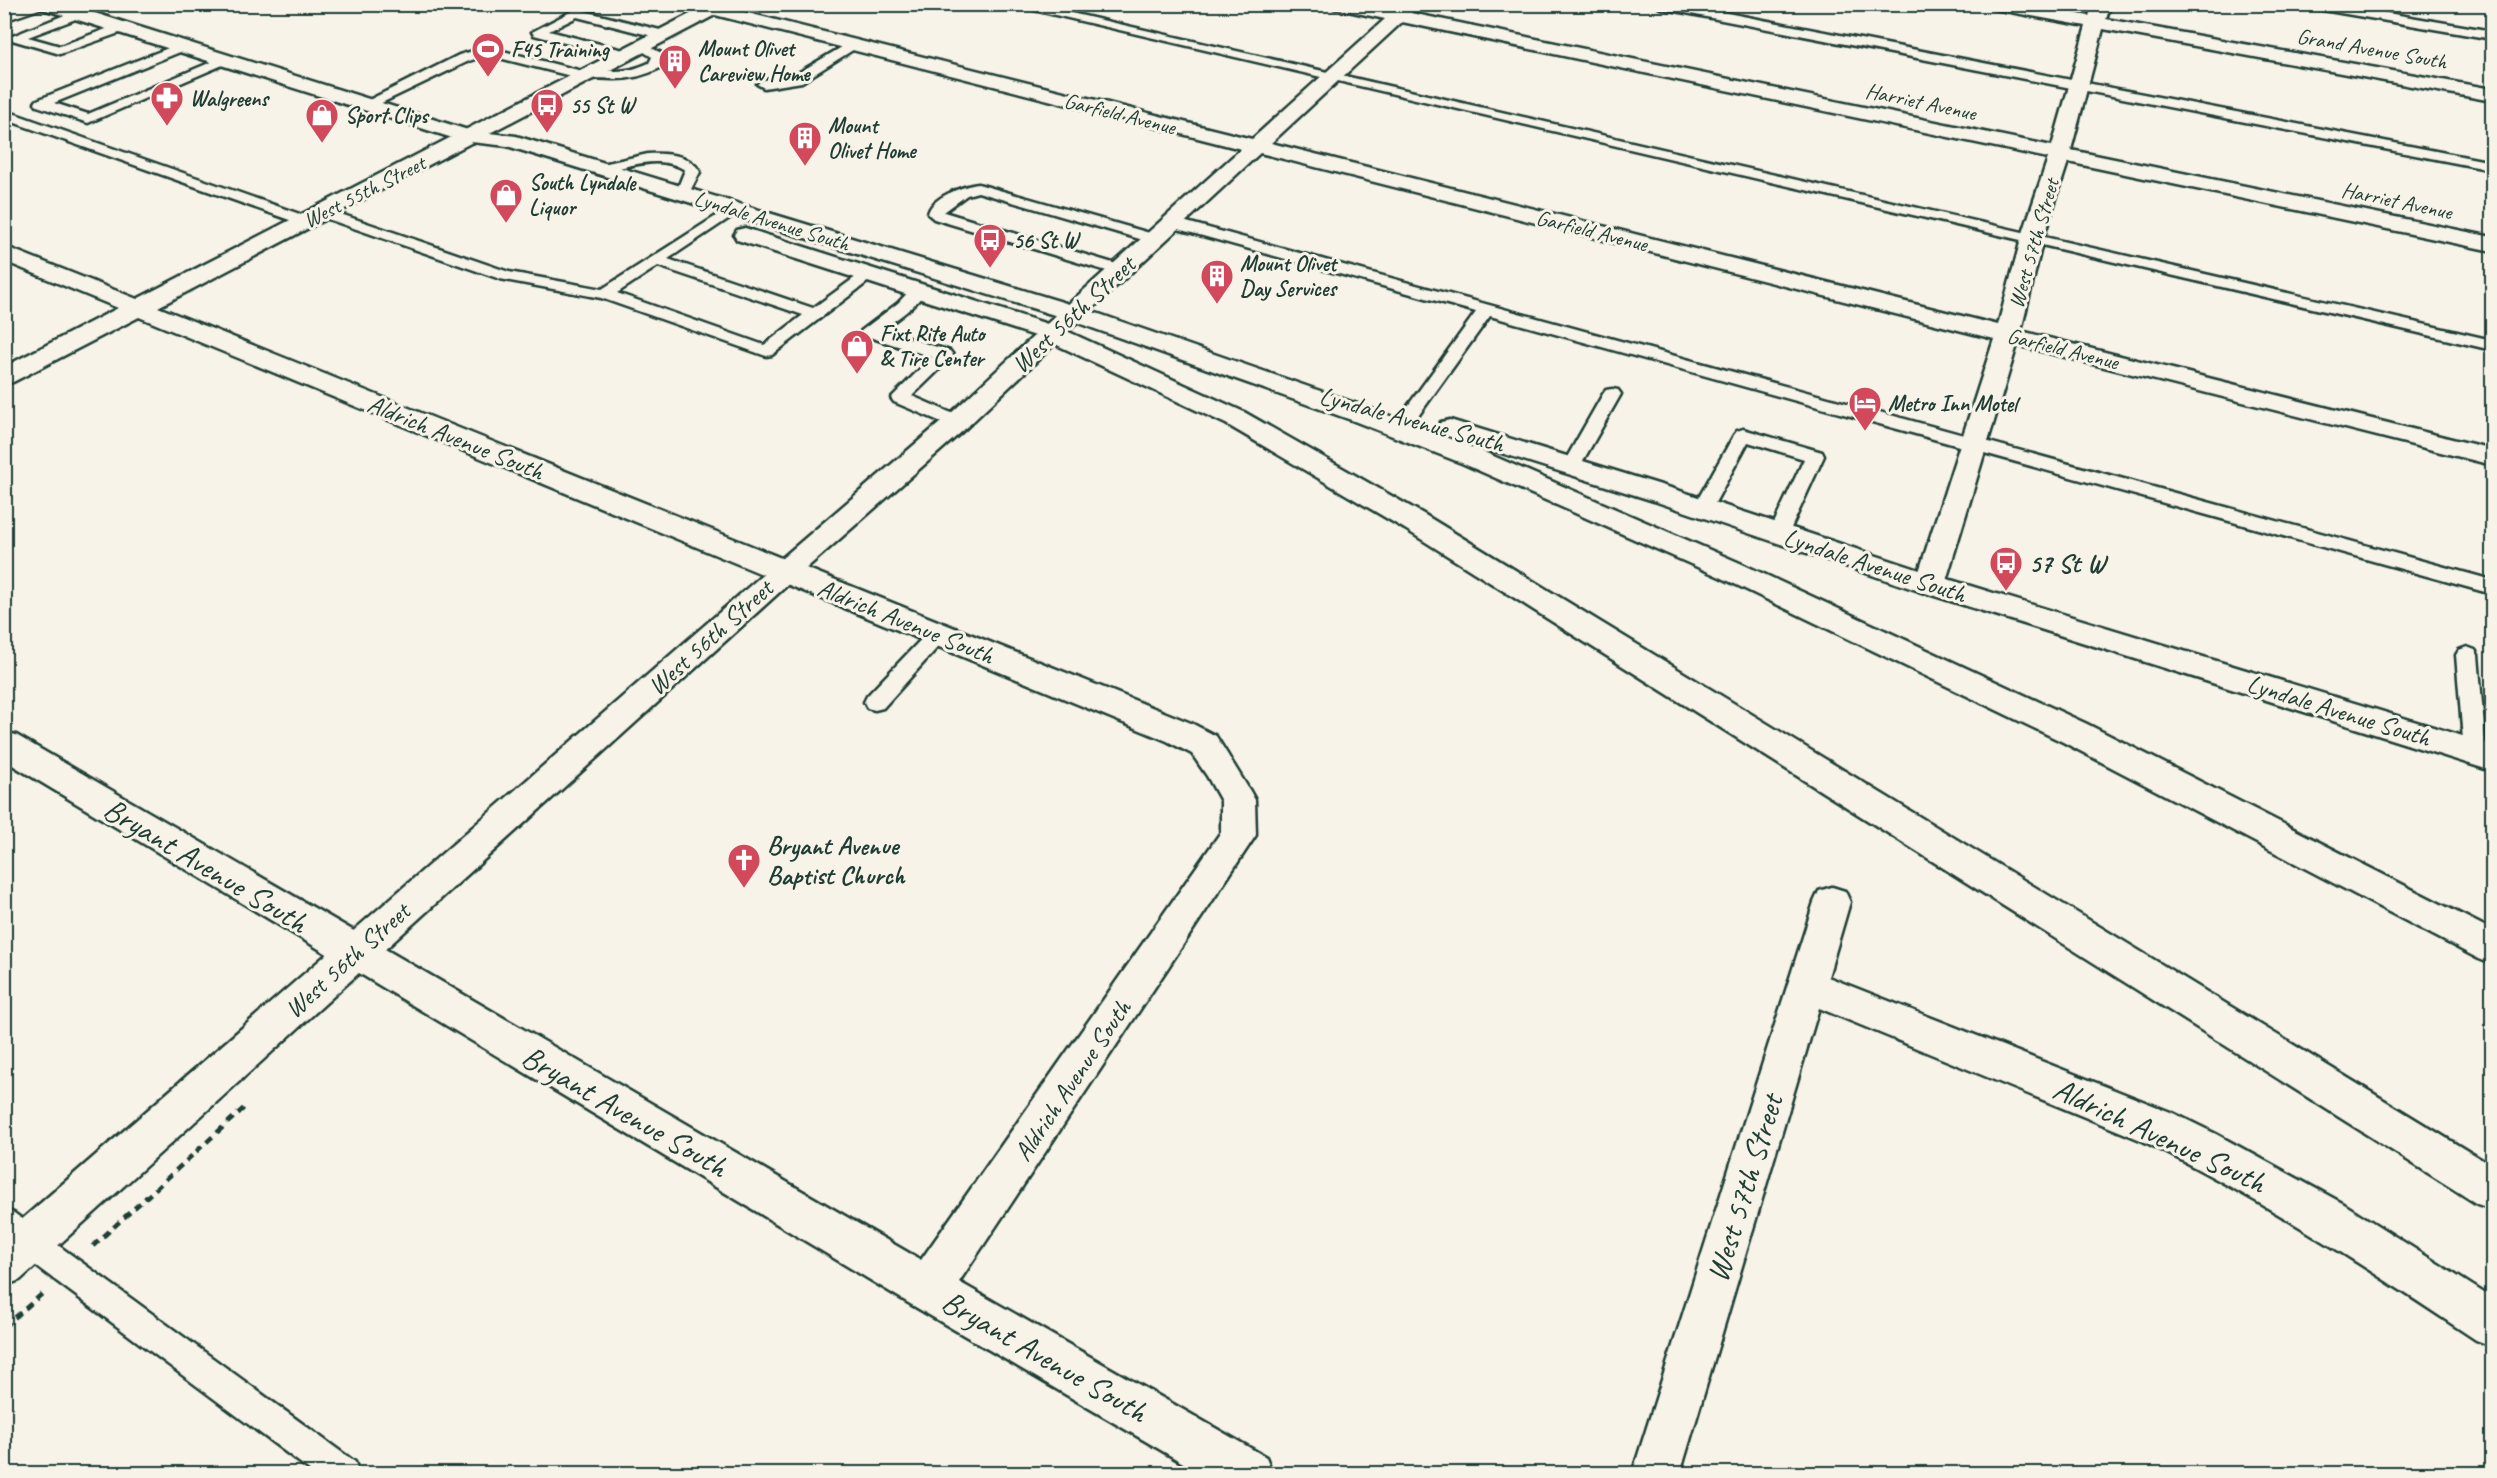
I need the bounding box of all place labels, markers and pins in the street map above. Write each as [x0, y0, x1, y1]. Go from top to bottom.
sports icon: F45 Training [470, 31, 506, 78]
place label: Mount Olivet Careview Home [698, 35, 811, 88]
place label: F45 Training [511, 36, 611, 64]
building icon: Mount Olivet Careview Home [657, 43, 693, 90]
pharmacy icon: Walgreens [149, 80, 185, 127]
place label: Walgreens [190, 85, 270, 113]
bus stop icon: 55 St W [529, 87, 565, 134]
place label: 55 St W [570, 92, 637, 120]
shop icon: Sport Clips [304, 97, 340, 144]
place label: Sport Clips [345, 102, 430, 130]
place label: Mount Olivet Home [828, 112, 918, 165]
building icon: Mount Olivet Home [787, 120, 823, 167]
place label: South Lyndale Liquor [529, 169, 637, 222]
shop icon: South Lyndale Liquor [488, 177, 524, 224]
bus stop icon: 56 St W [972, 222, 1008, 269]
place label: 56 St W [1013, 227, 1081, 255]
place label: Mount Olivet Day Services [1240, 250, 1339, 303]
building icon: Mount Olivet Day Services [1199, 258, 1235, 305]
place label: Fixt Rite Auto & Tire Center [880, 320, 987, 373]
shop icon: Fixt Rite Auto & Tire Center [839, 328, 875, 375]
hotel icon: Metro Inn Motel [1847, 385, 1883, 432]
place label: Metro Inn Motel [1888, 390, 2021, 418]
bus stop icon: 57 St W [1988, 545, 2024, 592]
place label: 57 St W [2029, 547, 2108, 580]
place label: Bryant Avenue Baptist Church [767, 829, 906, 892]
church icon: Bryant Avenue Baptist Church [726, 842, 762, 889]

